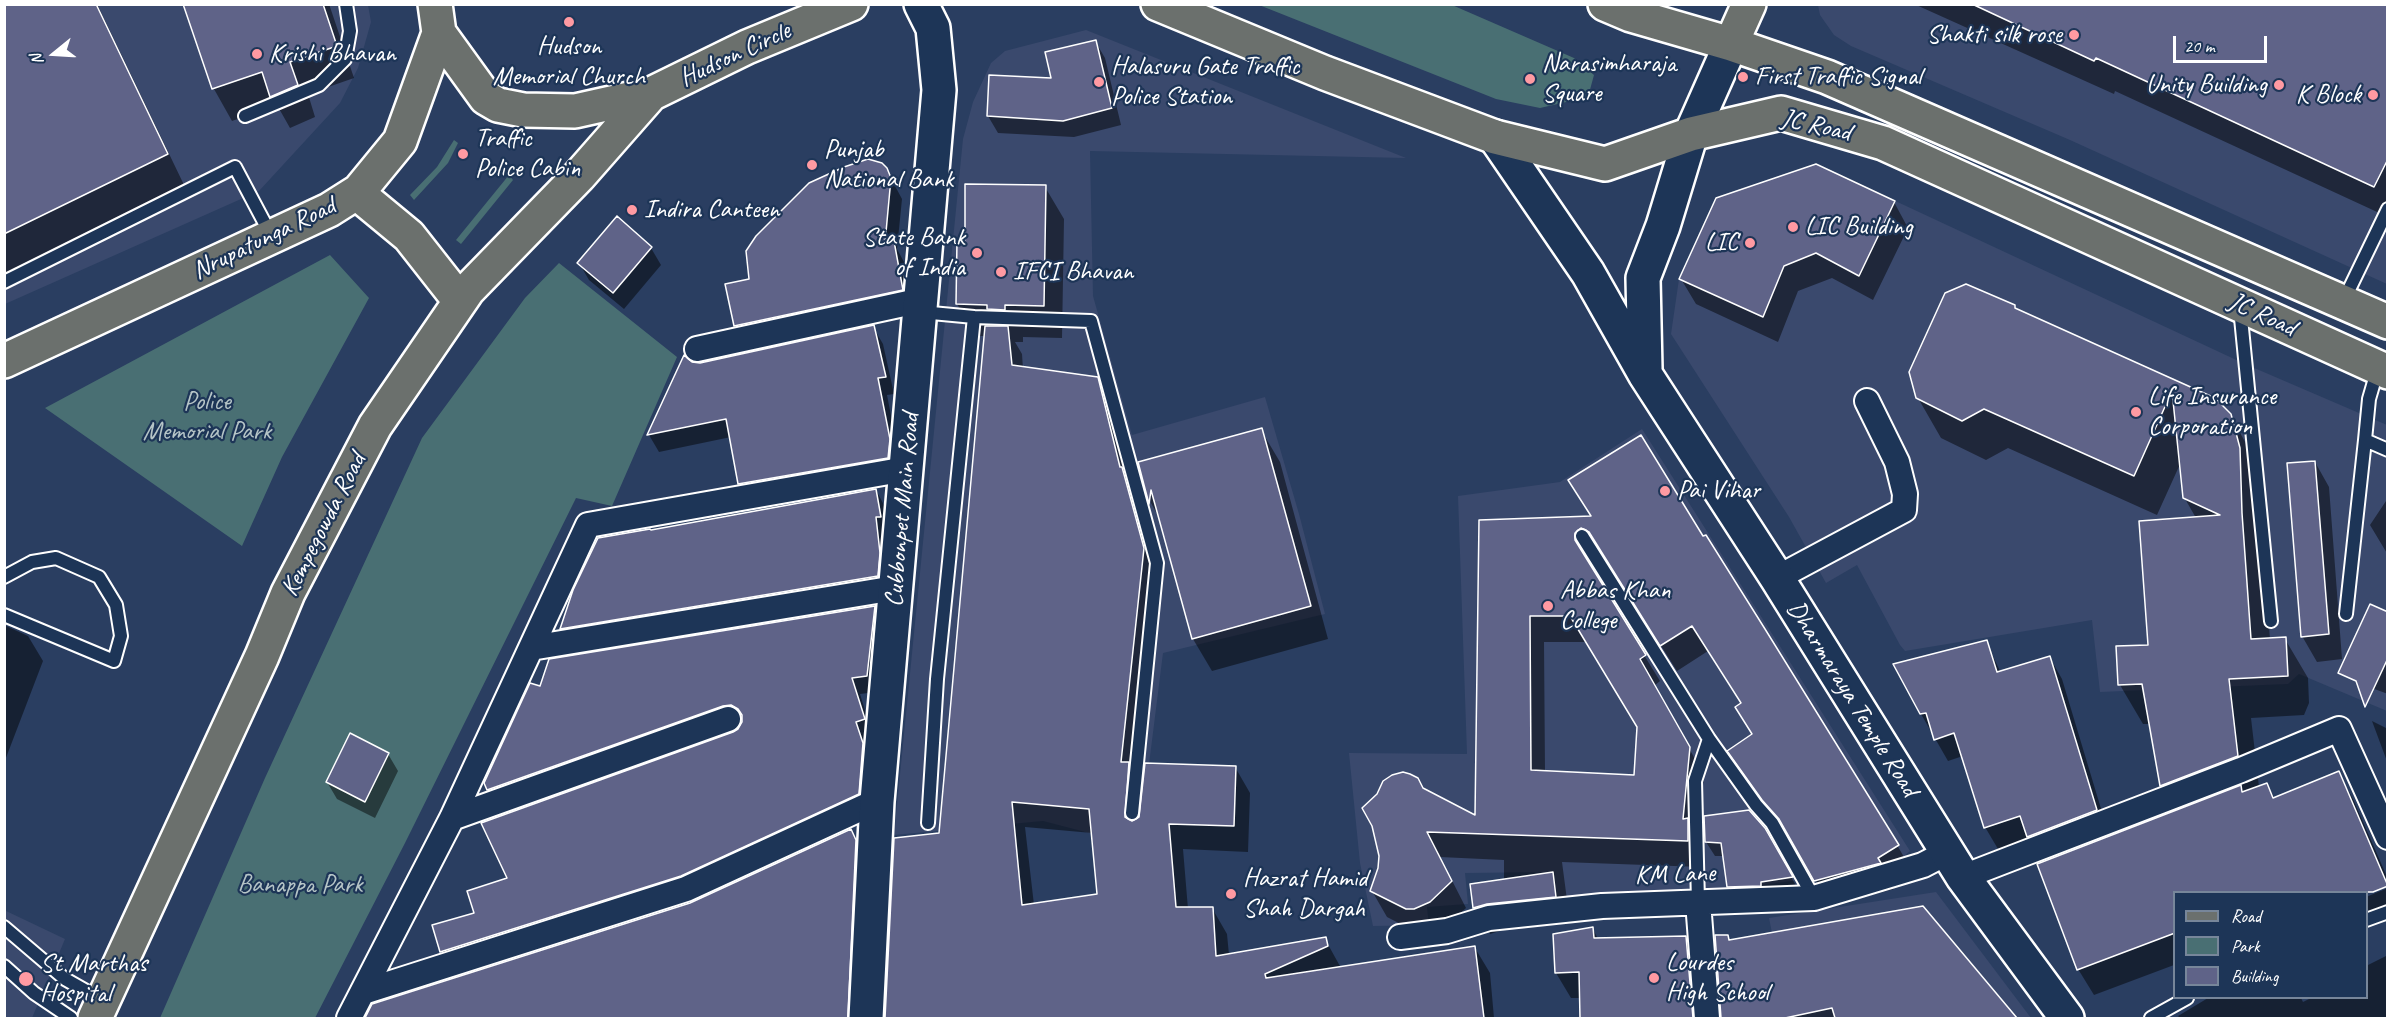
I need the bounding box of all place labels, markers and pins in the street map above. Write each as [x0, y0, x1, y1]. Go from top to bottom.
marker: Hudson Memorial Church [562, 15, 576, 29]
place label: Shakti silk rose [1926, 19, 2062, 51]
marker: Shakti silk rose [2067, 28, 2081, 42]
place label: Hudson Memorial Church [493, 31, 645, 92]
place label: Krishi Bhavan [269, 38, 396, 70]
marker: Krishi Bhavan [250, 47, 264, 61]
place label: Narasimharaja Square [1542, 48, 1676, 110]
place label: Halasuru Gate Traffic Police Station [1111, 51, 1299, 112]
place label: First Traffic Signal [1755, 61, 1922, 93]
place label: Unity Building [2146, 69, 2267, 101]
marker: First Traffic Signal [1736, 70, 1750, 84]
marker: Narasimharaja Square [1523, 72, 1537, 86]
marker: Halasuru Gate Traffic Police Station [1092, 75, 1106, 89]
marker: Unity Building [2272, 78, 2286, 92]
place label: K Block [2296, 79, 2361, 111]
marker: K Block [2366, 88, 2380, 102]
place label: Traffic Police Cabin [475, 123, 580, 184]
place label: Punjab National Bank [824, 134, 953, 195]
marker: Traffic Police Cabin [456, 147, 470, 161]
marker: Punjab National Bank [805, 158, 819, 172]
place label: Indira Canteen [644, 194, 780, 226]
marker: Indira Canteen [625, 203, 639, 217]
place label: LIC Building [1805, 211, 1913, 243]
marker: LIC Building [1786, 220, 1800, 234]
place label: State Bank of India [862, 222, 965, 284]
place label: LIC [1705, 227, 1738, 259]
marker: LIC [1743, 236, 1757, 250]
marker: State Bank of India [970, 246, 984, 260]
place label: IFCI Bhavan [1013, 256, 1133, 288]
marker: IFCI Bhavan [994, 265, 1008, 279]
place label: Life Insurance Corporation [2148, 381, 2276, 442]
marker: Life Insurance Corporation [2129, 405, 2143, 419]
place label: Pai Vihar [1677, 475, 1760, 507]
marker: Pai Vihar [1658, 484, 1672, 498]
place label: Abbas Khan College [1560, 575, 1671, 636]
marker: Abbas Khan College [1541, 599, 1555, 613]
place label: Hazrat Hamid Shah Dargah [1243, 863, 1368, 924]
marker: Hazrat Hamid Shah Dargah [1224, 887, 1238, 901]
place label: Lourdes High School [1666, 947, 1769, 1008]
place label: St Marthas Hospital [40, 948, 147, 1010]
marker: St Marthas Hospital [17, 970, 35, 988]
marker: Lourdes High School [1647, 971, 1661, 985]

